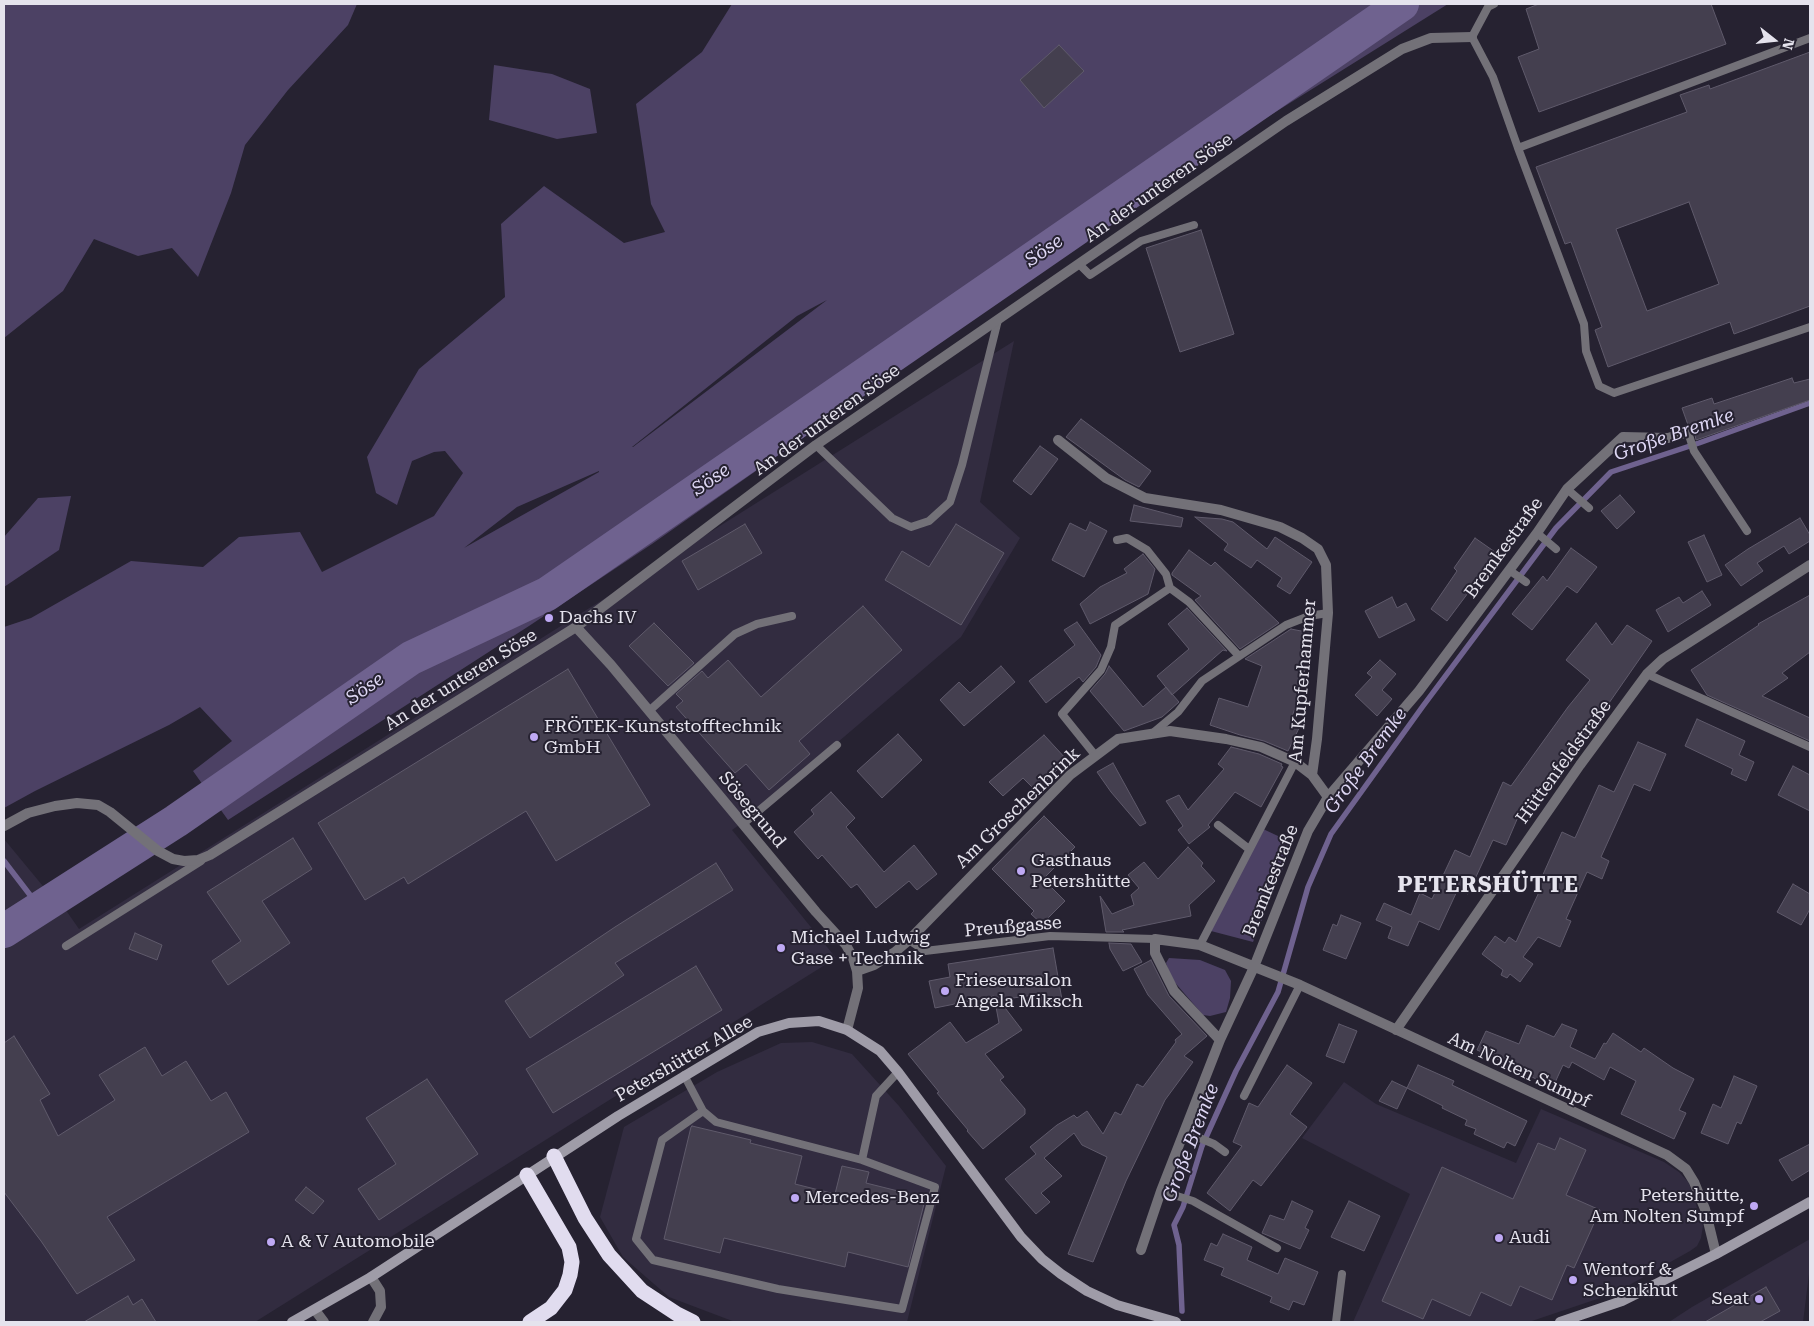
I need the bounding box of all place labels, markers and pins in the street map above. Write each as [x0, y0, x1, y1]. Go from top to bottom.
place label: Dachs IV [559, 607, 637, 629]
marker: Dachs IV [543, 612, 555, 624]
place label: FRÖTEK-Kunststofftechnik GmbH [544, 716, 782, 759]
marker: FRÖTEK-Kunststofftechnik GmbH [528, 731, 540, 743]
place label: Gasthaus Petershütte [1031, 850, 1130, 892]
marker: Gasthaus Petershütte [1015, 865, 1027, 877]
place label: Michael Ludwig Gase + Technik [791, 927, 930, 970]
marker: Michael Ludwig Gase + Technik [775, 942, 787, 954]
place label: Frieseursalon Angela Miksch [955, 970, 1083, 1012]
marker: Frieseursalon Angela Miksch [939, 985, 951, 997]
place label: Petershütte, Am Nolten Sumpf [1590, 1185, 1744, 1228]
place label: Mercedes-Benz [805, 1187, 939, 1209]
marker: Mercedes-Benz [789, 1192, 801, 1204]
marker: Petershütte, Am Nolten Sumpf [1748, 1200, 1760, 1212]
place label: Audi [1509, 1227, 1550, 1249]
place label: A & V Automobile [281, 1231, 435, 1253]
marker: Audi [1493, 1232, 1505, 1244]
marker: A & V Automobile [265, 1236, 277, 1248]
place label: Wentorf & Schenkhut [1583, 1259, 1678, 1302]
marker: Wentorf & Schenkhut [1567, 1274, 1579, 1286]
place label: Seat [1711, 1288, 1749, 1310]
marker: Seat [1753, 1293, 1765, 1305]

